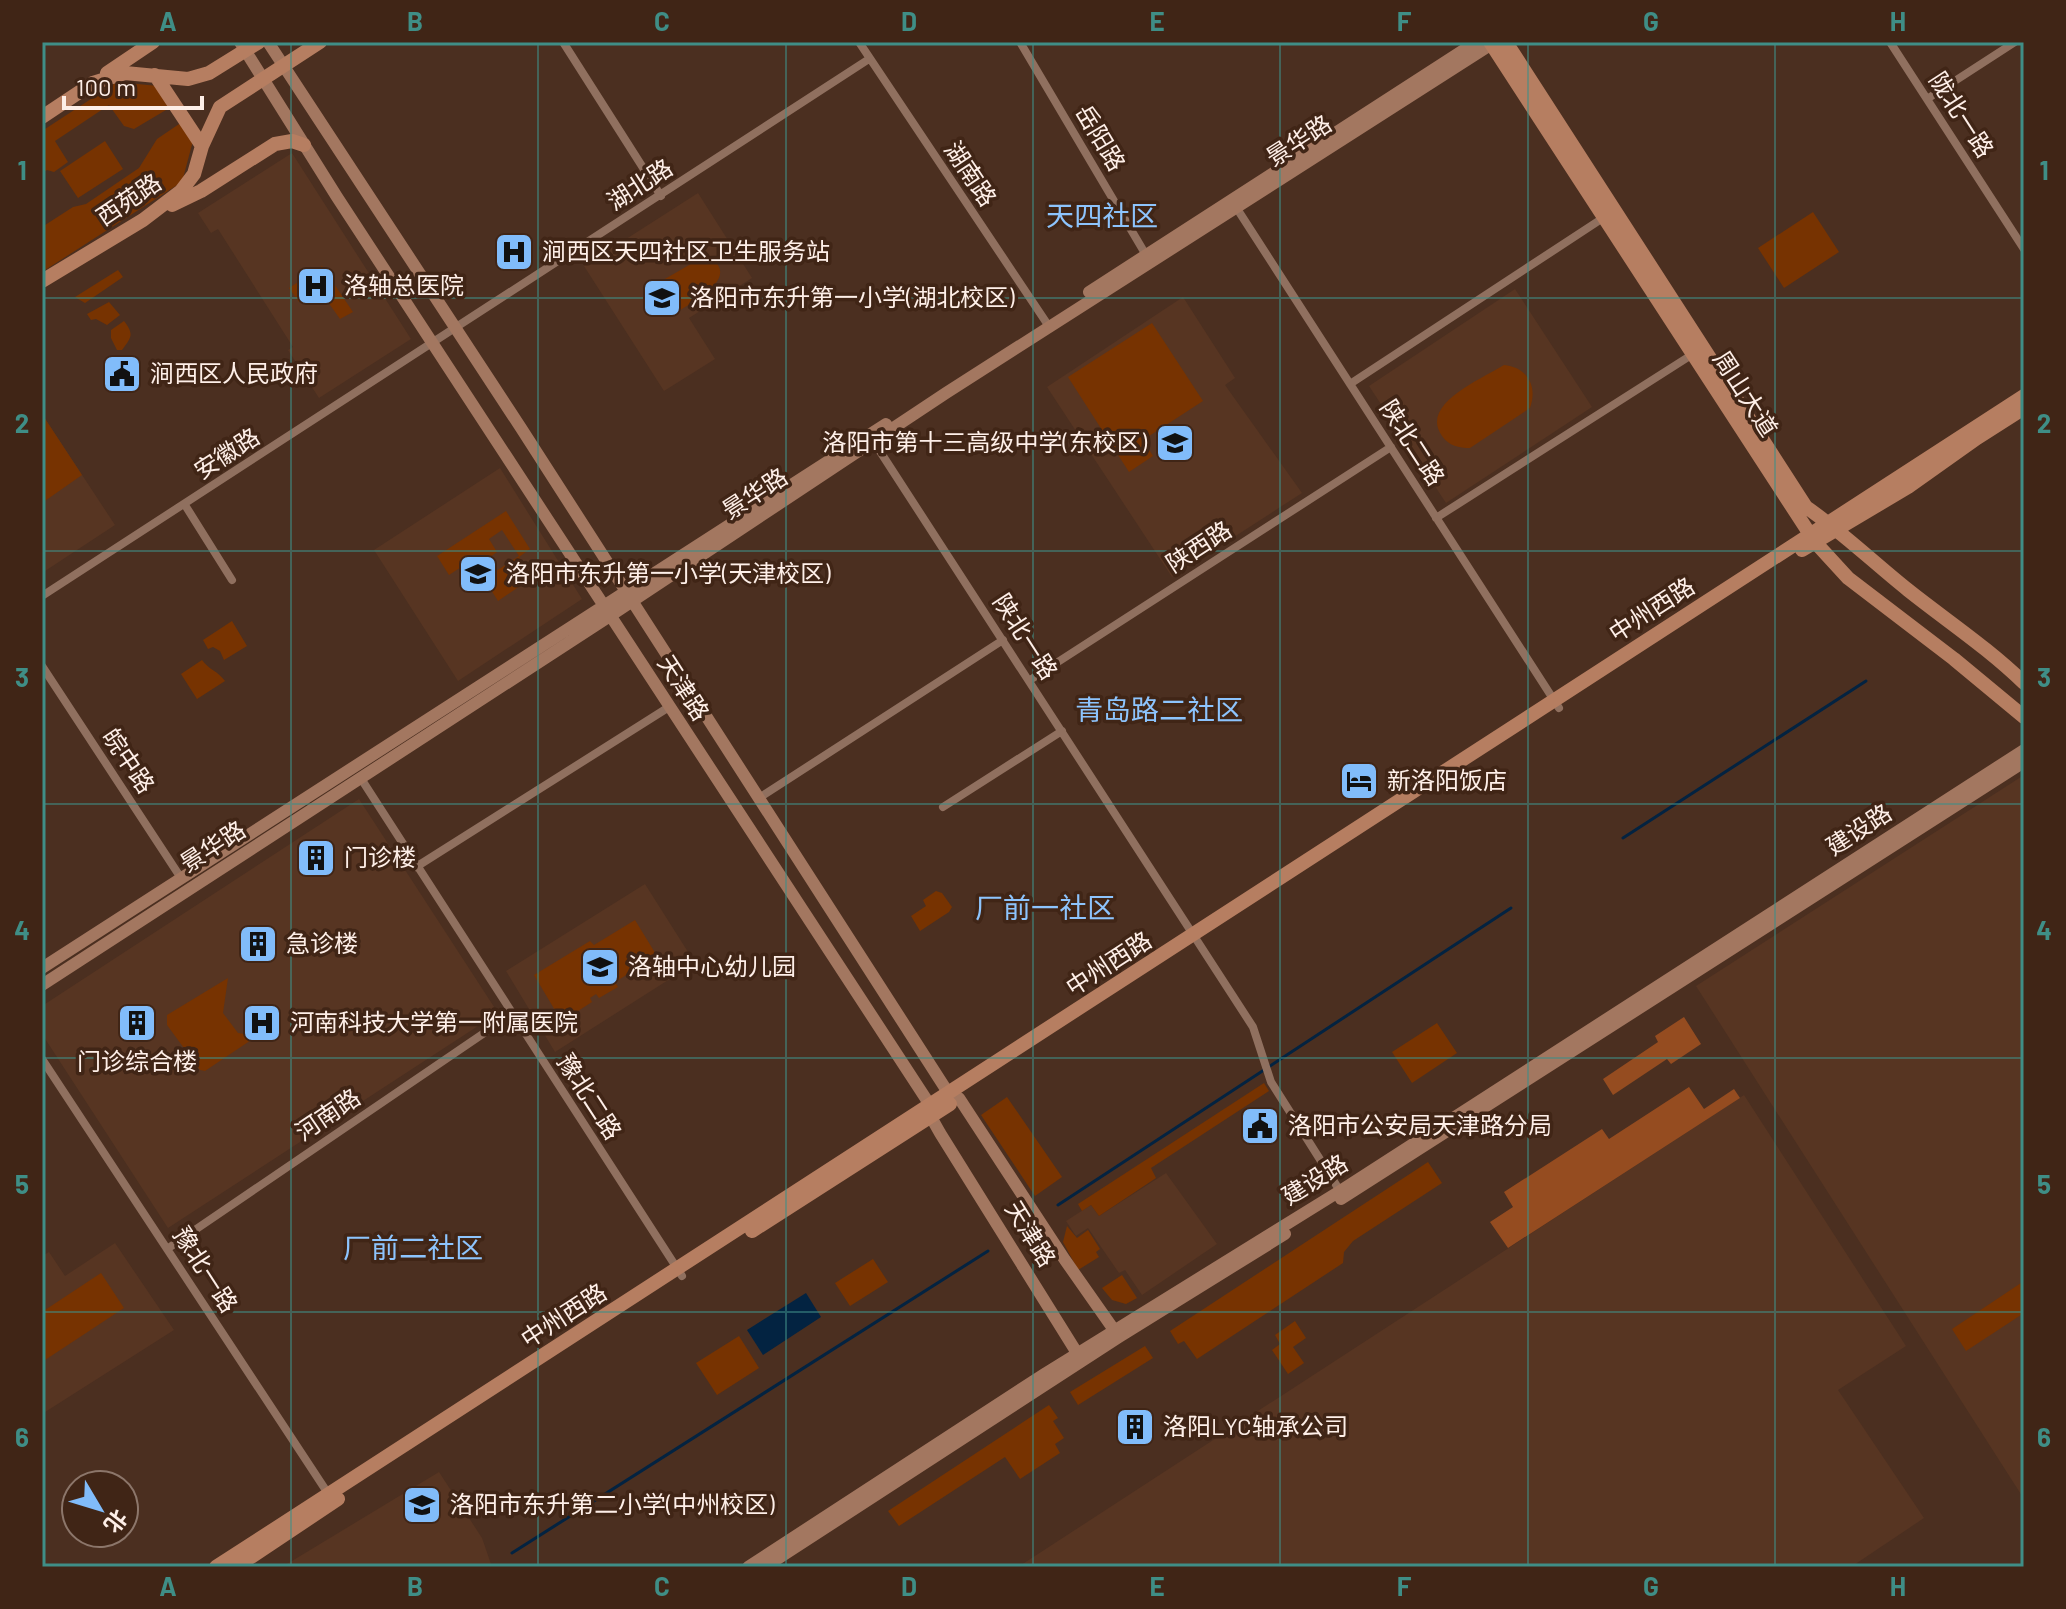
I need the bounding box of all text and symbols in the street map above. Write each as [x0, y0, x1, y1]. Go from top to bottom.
text: A [159, 5, 177, 36]
text: B [407, 5, 423, 36]
text: C [654, 5, 670, 36]
text: D [901, 5, 917, 36]
text: E [1149, 5, 1165, 36]
text: F [1397, 5, 1412, 36]
text: G [1643, 5, 1659, 36]
text: H [1890, 5, 1906, 36]
scale bar [64, 60, 202, 110]
street label: 陇北一路 [1924, 66, 2001, 162]
text: 100 m [76, 72, 136, 101]
street label: 岳阳路 [1070, 99, 1132, 176]
street label: 景华路 [1260, 108, 1336, 172]
street label: 湖南路 [939, 135, 1003, 211]
street label: 湖北路 [601, 152, 677, 216]
text: 1 [17, 154, 27, 185]
text: 1 [2039, 154, 2049, 185]
street label: 西苑路 [90, 167, 166, 231]
district label: 天四社区 [1046, 198, 1158, 232]
hospital icon: 涧西区天四社区卫生服务站 [493, 231, 535, 273]
place label: 涧西区天四社区卫生服务站 [542, 236, 830, 265]
hospital icon: 洛轴总医院 [295, 265, 337, 307]
place label: 洛轴总医院 [344, 270, 464, 299]
school or university icon: 洛阳市东升第一小学(湖北校区) [641, 277, 683, 319]
place label: 洛阳市东升第一小学(湖北校区) [690, 282, 1015, 311]
street label: 周山大道 [1708, 345, 1785, 441]
public building icon: 涧西区人民政府 [101, 353, 143, 395]
place label: 涧西区人民政府 [150, 358, 318, 387]
street label: 陕北二路 [1375, 394, 1452, 490]
text: 2 [15, 407, 29, 438]
text: 2 [2037, 407, 2051, 438]
street label: 安徽路 [188, 421, 264, 485]
school or university icon: 洛阳市第十三高级中学(东校区) [1154, 422, 1196, 464]
place label: 洛阳市第十三高级中学(东校区) [822, 427, 1148, 456]
street label: 景华路 [716, 461, 792, 525]
street label: 陕西路 [1160, 514, 1236, 578]
school or university icon: 洛阳市东升第一小学(天津校区) [457, 553, 499, 595]
place label: 洛阳市东升第一小学(天津校区) [506, 558, 831, 587]
street label: 中州西路 [1603, 570, 1699, 647]
street label: 陕北一路 [988, 588, 1065, 684]
street label: 天津路 [652, 649, 716, 725]
text: 3 [15, 661, 29, 692]
text: 3 [2037, 661, 2051, 692]
district label: 青岛路二社区 [1075, 692, 1243, 726]
street label: 皖中路 [97, 722, 161, 798]
hotel icon: 新洛阳饭店 [1338, 760, 1380, 802]
place label: 新洛阳饭店 [1387, 765, 1507, 794]
street label: 建设路 [1820, 797, 1896, 861]
street label: 景华路 [174, 814, 250, 878]
building icon: 门诊楼 [295, 837, 337, 879]
place label: 门诊楼 [344, 842, 416, 871]
district label: 厂前一社区 [975, 890, 1115, 924]
text: 4 [14, 914, 30, 945]
text: 4 [2036, 914, 2052, 945]
building icon: 急诊楼 [237, 923, 279, 965]
street label: 中州西路 [1060, 924, 1156, 1001]
place label: 急诊楼 [286, 928, 358, 957]
school or university icon: 洛轴中心幼儿园 [579, 946, 621, 988]
place label: 洛轴中心幼儿园 [628, 951, 796, 980]
building icon: 门诊综合楼 [116, 1002, 158, 1044]
hospital icon: 河南科技大学第一附属医院 [241, 1002, 283, 1044]
place label: 河南科技大学第一附属医院 [290, 1007, 578, 1036]
place label: 门诊综合楼 [77, 1046, 197, 1075]
street label: 豫北二路 [552, 1048, 629, 1144]
street label: 河南路 [289, 1082, 365, 1146]
public building icon: 洛阳市公安局天津路分局 [1239, 1105, 1281, 1147]
place label: 洛阳市公安局天津路分局 [1288, 1110, 1552, 1139]
street label: 建设路 [1276, 1147, 1352, 1210]
text: 5 [15, 1168, 29, 1199]
text: 5 [2037, 1168, 2051, 1199]
street label: 天津路 [1000, 1195, 1063, 1271]
street label: 豫北一路 [168, 1221, 245, 1317]
district label: 厂前二社区 [343, 1230, 483, 1264]
street label: 中州西路 [515, 1276, 611, 1353]
building icon: 洛阳LYC轴承公司 [1114, 1406, 1156, 1448]
place label: 洛阳LYC轴承公司 [1163, 1411, 1348, 1440]
text: 6 [15, 1421, 29, 1452]
text: 6 [2037, 1421, 2051, 1452]
north arrow [60, 1469, 140, 1549]
school or university icon: 洛阳市东升第二小学(中州校区) [401, 1484, 443, 1526]
place label: 洛阳市东升第二小学(中州校区) [450, 1489, 775, 1518]
text: 北 [100, 1505, 134, 1539]
text: A [159, 1570, 177, 1601]
text: B [407, 1570, 423, 1601]
text: C [654, 1570, 670, 1601]
text: D [901, 1570, 917, 1601]
text: E [1149, 1570, 1165, 1601]
text: F [1397, 1570, 1412, 1601]
text: G [1643, 1570, 1659, 1601]
text: H [1890, 1570, 1906, 1601]

